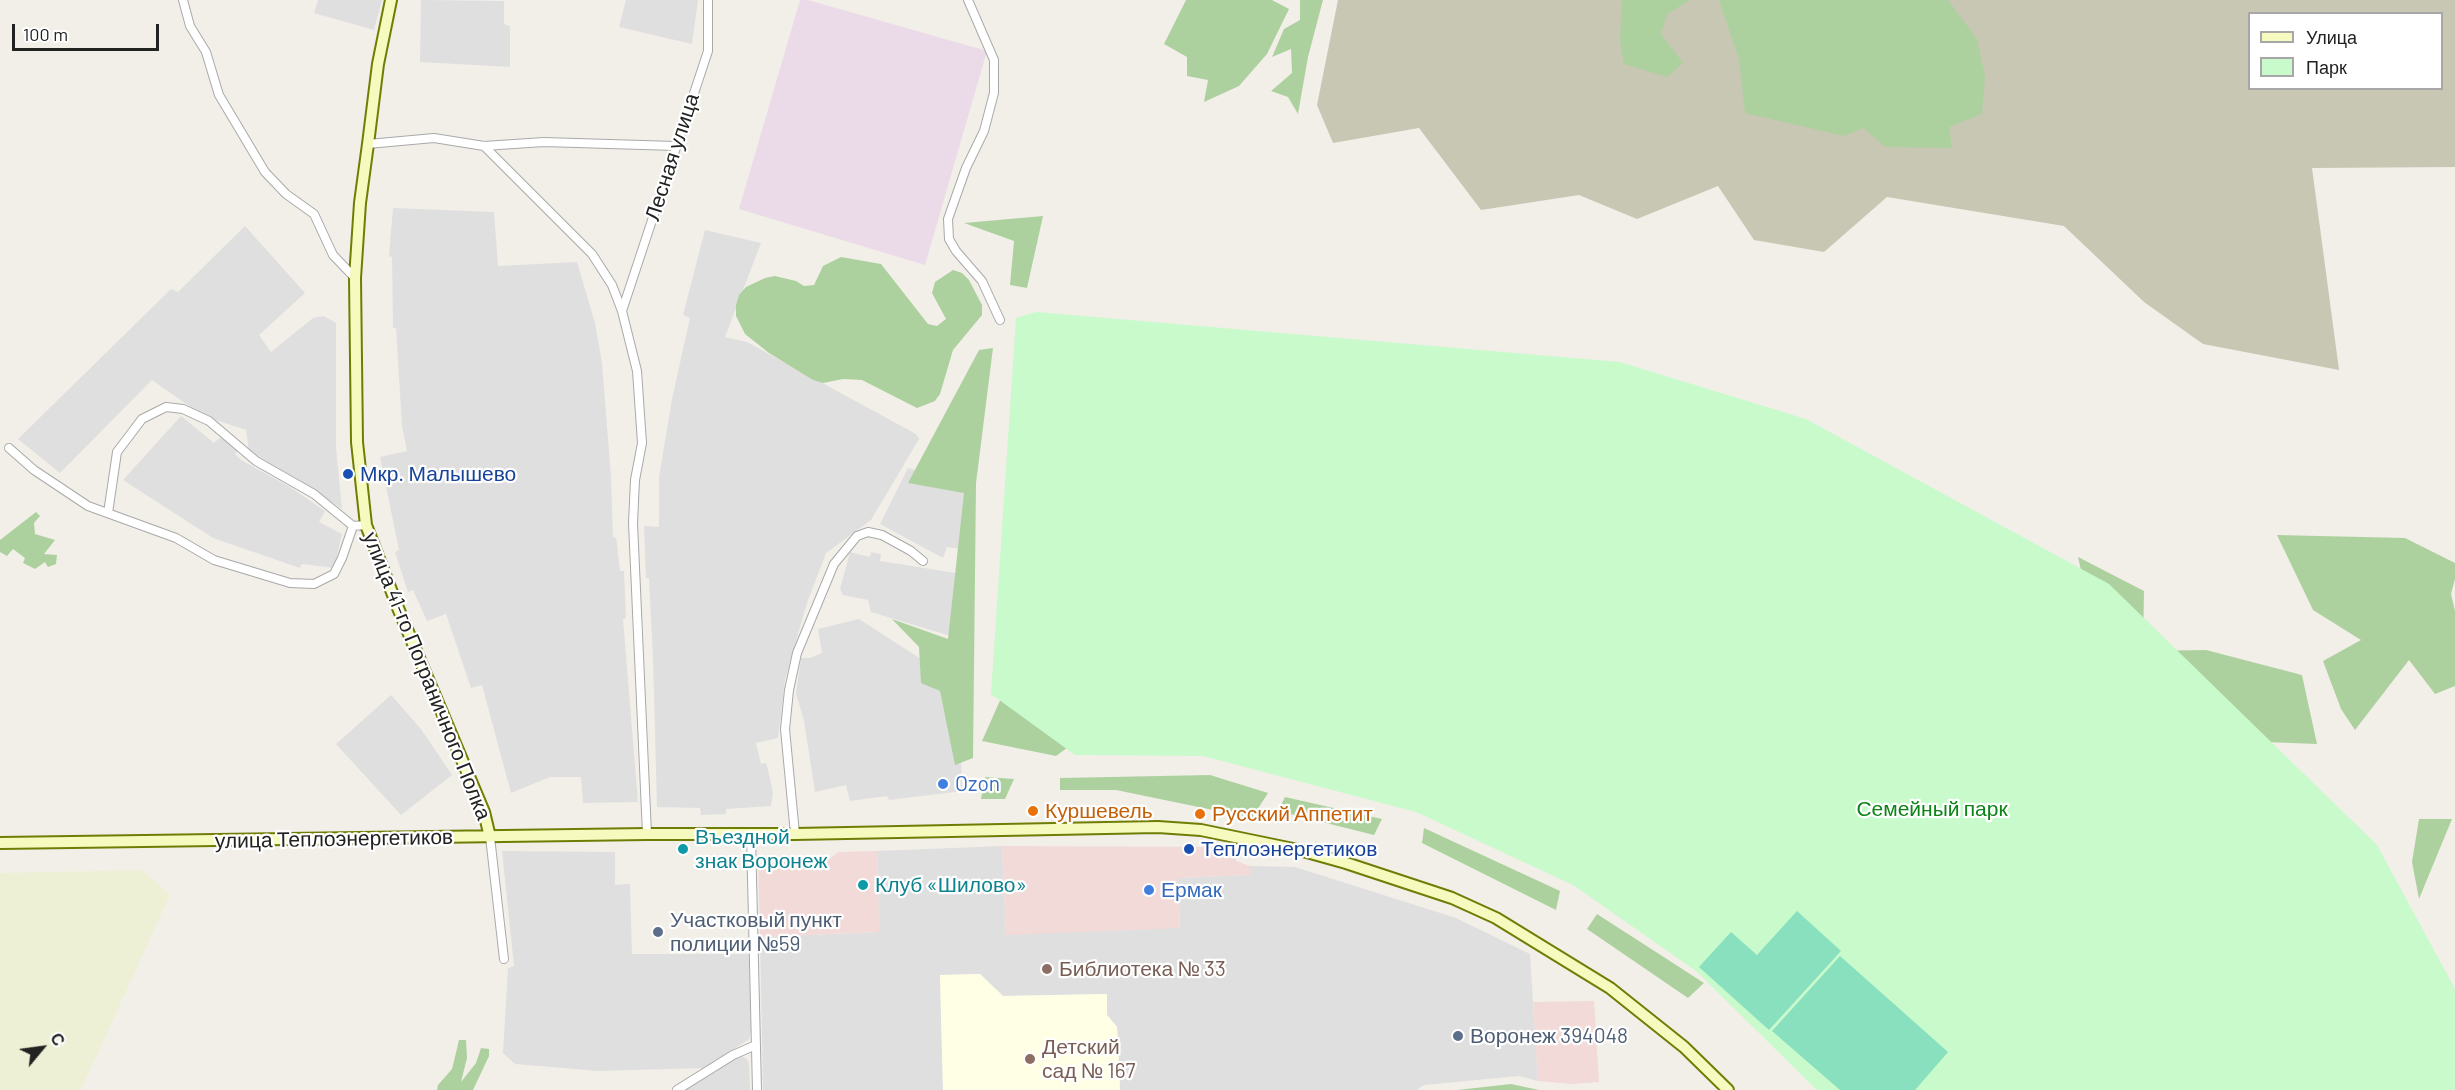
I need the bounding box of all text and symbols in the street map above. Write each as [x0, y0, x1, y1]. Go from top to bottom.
scale bar [15, 12, 162, 50]
legend [2248, 12, 2443, 90]
text: 100 m [23, 23, 68, 45]
text: Улица [2306, 26, 2357, 48]
text: Парк [2306, 56, 2347, 78]
street label: Лесная улица [640, 90, 704, 224]
place label: Мкр. Малышево [360, 461, 516, 487]
marker: Мкр. Малышево [341, 467, 355, 481]
street label: улица 41-го Пограничного Полка [358, 528, 496, 824]
place label: Ozon [955, 771, 1000, 797]
marker: Ozon [936, 777, 950, 791]
park label: Семейный парк [1856, 796, 2008, 822]
place label: Куршевель [1045, 798, 1153, 824]
place label: Русский Аппетит [1212, 801, 1373, 827]
marker: Куршевель [1026, 804, 1040, 818]
marker: Русский Аппетит [1193, 807, 1207, 821]
street label: улица Теплоэнергетиков [215, 824, 453, 854]
place label: Въездной знак Воронеж [695, 824, 827, 874]
place label: Теплоэнергетиков [1201, 836, 1377, 862]
marker: Въездной знак Воронеж [676, 842, 690, 856]
marker: Теплоэнергетиков [1182, 842, 1196, 856]
place label: Клуб «Шилово» [875, 872, 1027, 898]
place label: Ермак [1161, 877, 1222, 903]
marker: Клуб «Шилово» [856, 878, 870, 892]
marker: Ермак [1142, 883, 1156, 897]
place label: Участковый пункт полиции №59 [670, 907, 842, 957]
marker: Участковый пункт полиции №59 [651, 925, 665, 939]
place label: Библиотека № 33 [1059, 956, 1226, 982]
marker: Библиотека № 33 [1040, 962, 1054, 976]
north arrow [12, 1018, 72, 1078]
place label: Воронеж 394048 [1470, 1023, 1628, 1049]
text: С [47, 1029, 69, 1049]
marker: Воронеж 394048 [1451, 1029, 1465, 1043]
place label: Детский сад № 167 [1042, 1034, 1135, 1084]
marker: Детский сад № 167 [1023, 1052, 1037, 1066]

